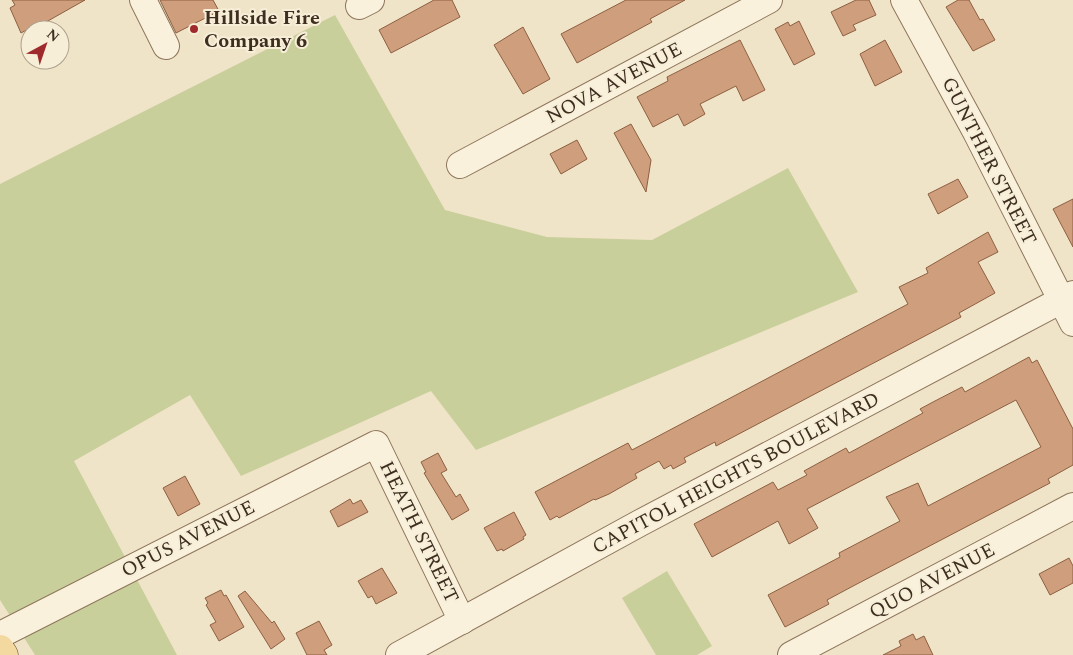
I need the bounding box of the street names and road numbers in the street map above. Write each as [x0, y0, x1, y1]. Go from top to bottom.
street label: NOVA AVENUE [540, 34, 688, 132]
street label: GUNTHER STREET [934, 72, 1044, 250]
street label: CAPITOL HEIGHTS BOULEVARD [587, 384, 885, 562]
street label: HEATH STREET [371, 456, 467, 608]
street label: OPUS AVENUE [116, 492, 260, 586]
street label: QUO AVENUE [864, 535, 1000, 627]

